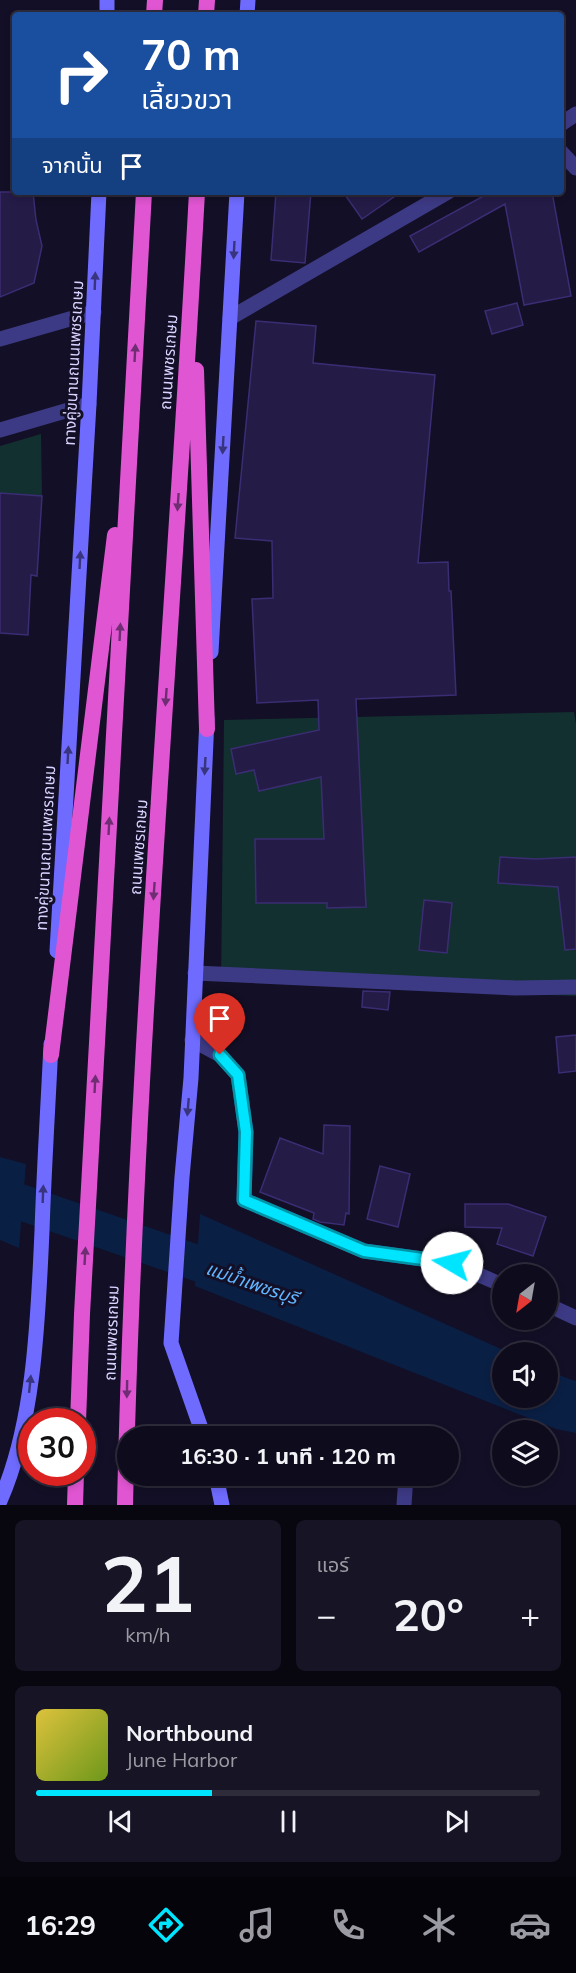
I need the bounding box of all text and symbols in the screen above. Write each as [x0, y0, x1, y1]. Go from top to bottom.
text: 70 m [141, 28, 241, 81]
icon: right [42, 36, 120, 114]
text: เลี้ยวขวา [141, 82, 232, 116]
icon: arrive [115, 150, 148, 183]
text: จากนั้น [42, 151, 103, 179]
one-way arrow [229, 241, 238, 260]
one-way arrow [90, 272, 100, 291]
street label: ทางคู่ขนานถนนเพชรเกษม [59, 280, 87, 446]
street label: ถนนเพชรเกษม [155, 314, 181, 410]
one-way arrow [130, 344, 140, 363]
one-way arrow [218, 436, 227, 455]
one-way arrow [173, 492, 182, 511]
one-way arrow [75, 550, 84, 569]
one-way arrow [115, 622, 124, 641]
one-way arrow [161, 687, 170, 706]
one-way arrow [64, 745, 73, 764]
one-way arrow [200, 756, 210, 775]
street label: ทางคู่ขนานถนนเพชรเกษม [31, 765, 59, 931]
street label: ถนนเพชรเกษม [125, 799, 151, 895]
one-way arrow [105, 817, 114, 836]
one-way arrow [149, 882, 158, 901]
pin [194, 993, 245, 1055]
icon: arrive [203, 1002, 236, 1035]
one-way arrow [91, 1075, 100, 1094]
one-way arrow [183, 1098, 193, 1117]
one-way arrow [39, 1184, 48, 1203]
position arrow [420, 1231, 484, 1295]
one-way arrow [80, 1246, 90, 1265]
water label: แม่น้ำเพชรบุรี [203, 1256, 304, 1310]
north arrow [492, 1264, 558, 1330]
map controls [492, 1264, 558, 1486]
street label: ถนนเพชรเกษม [99, 1285, 123, 1381]
button: sound [492, 1342, 558, 1408]
one-way arrow [25, 1374, 35, 1393]
one-way arrow [123, 1379, 132, 1398]
speed limit sign: 30 [18, 1408, 96, 1486]
button: layers [492, 1420, 558, 1486]
text: 16:30 · 1 นาที · 120 m [180, 1442, 396, 1470]
text: 21 [101, 1534, 195, 1632]
text: แอร์ [317, 1552, 349, 1577]
text: 20° [393, 1586, 464, 1642]
text: − [317, 1594, 336, 1635]
text: + [520, 1594, 540, 1635]
text: km/h [125, 1622, 170, 1647]
text: Northbound [126, 1719, 253, 1747]
text: June Harbor [126, 1747, 237, 1772]
icon: previous [104, 1805, 137, 1838]
icon: pause [272, 1805, 305, 1838]
icon: next [440, 1805, 473, 1838]
icon: directions [145, 1904, 187, 1946]
icon: music [236, 1904, 278, 1946]
icon: phone [327, 1904, 369, 1946]
icon: climate [418, 1904, 460, 1946]
icon: car [509, 1904, 551, 1946]
text: 16:29 [25, 1908, 96, 1942]

